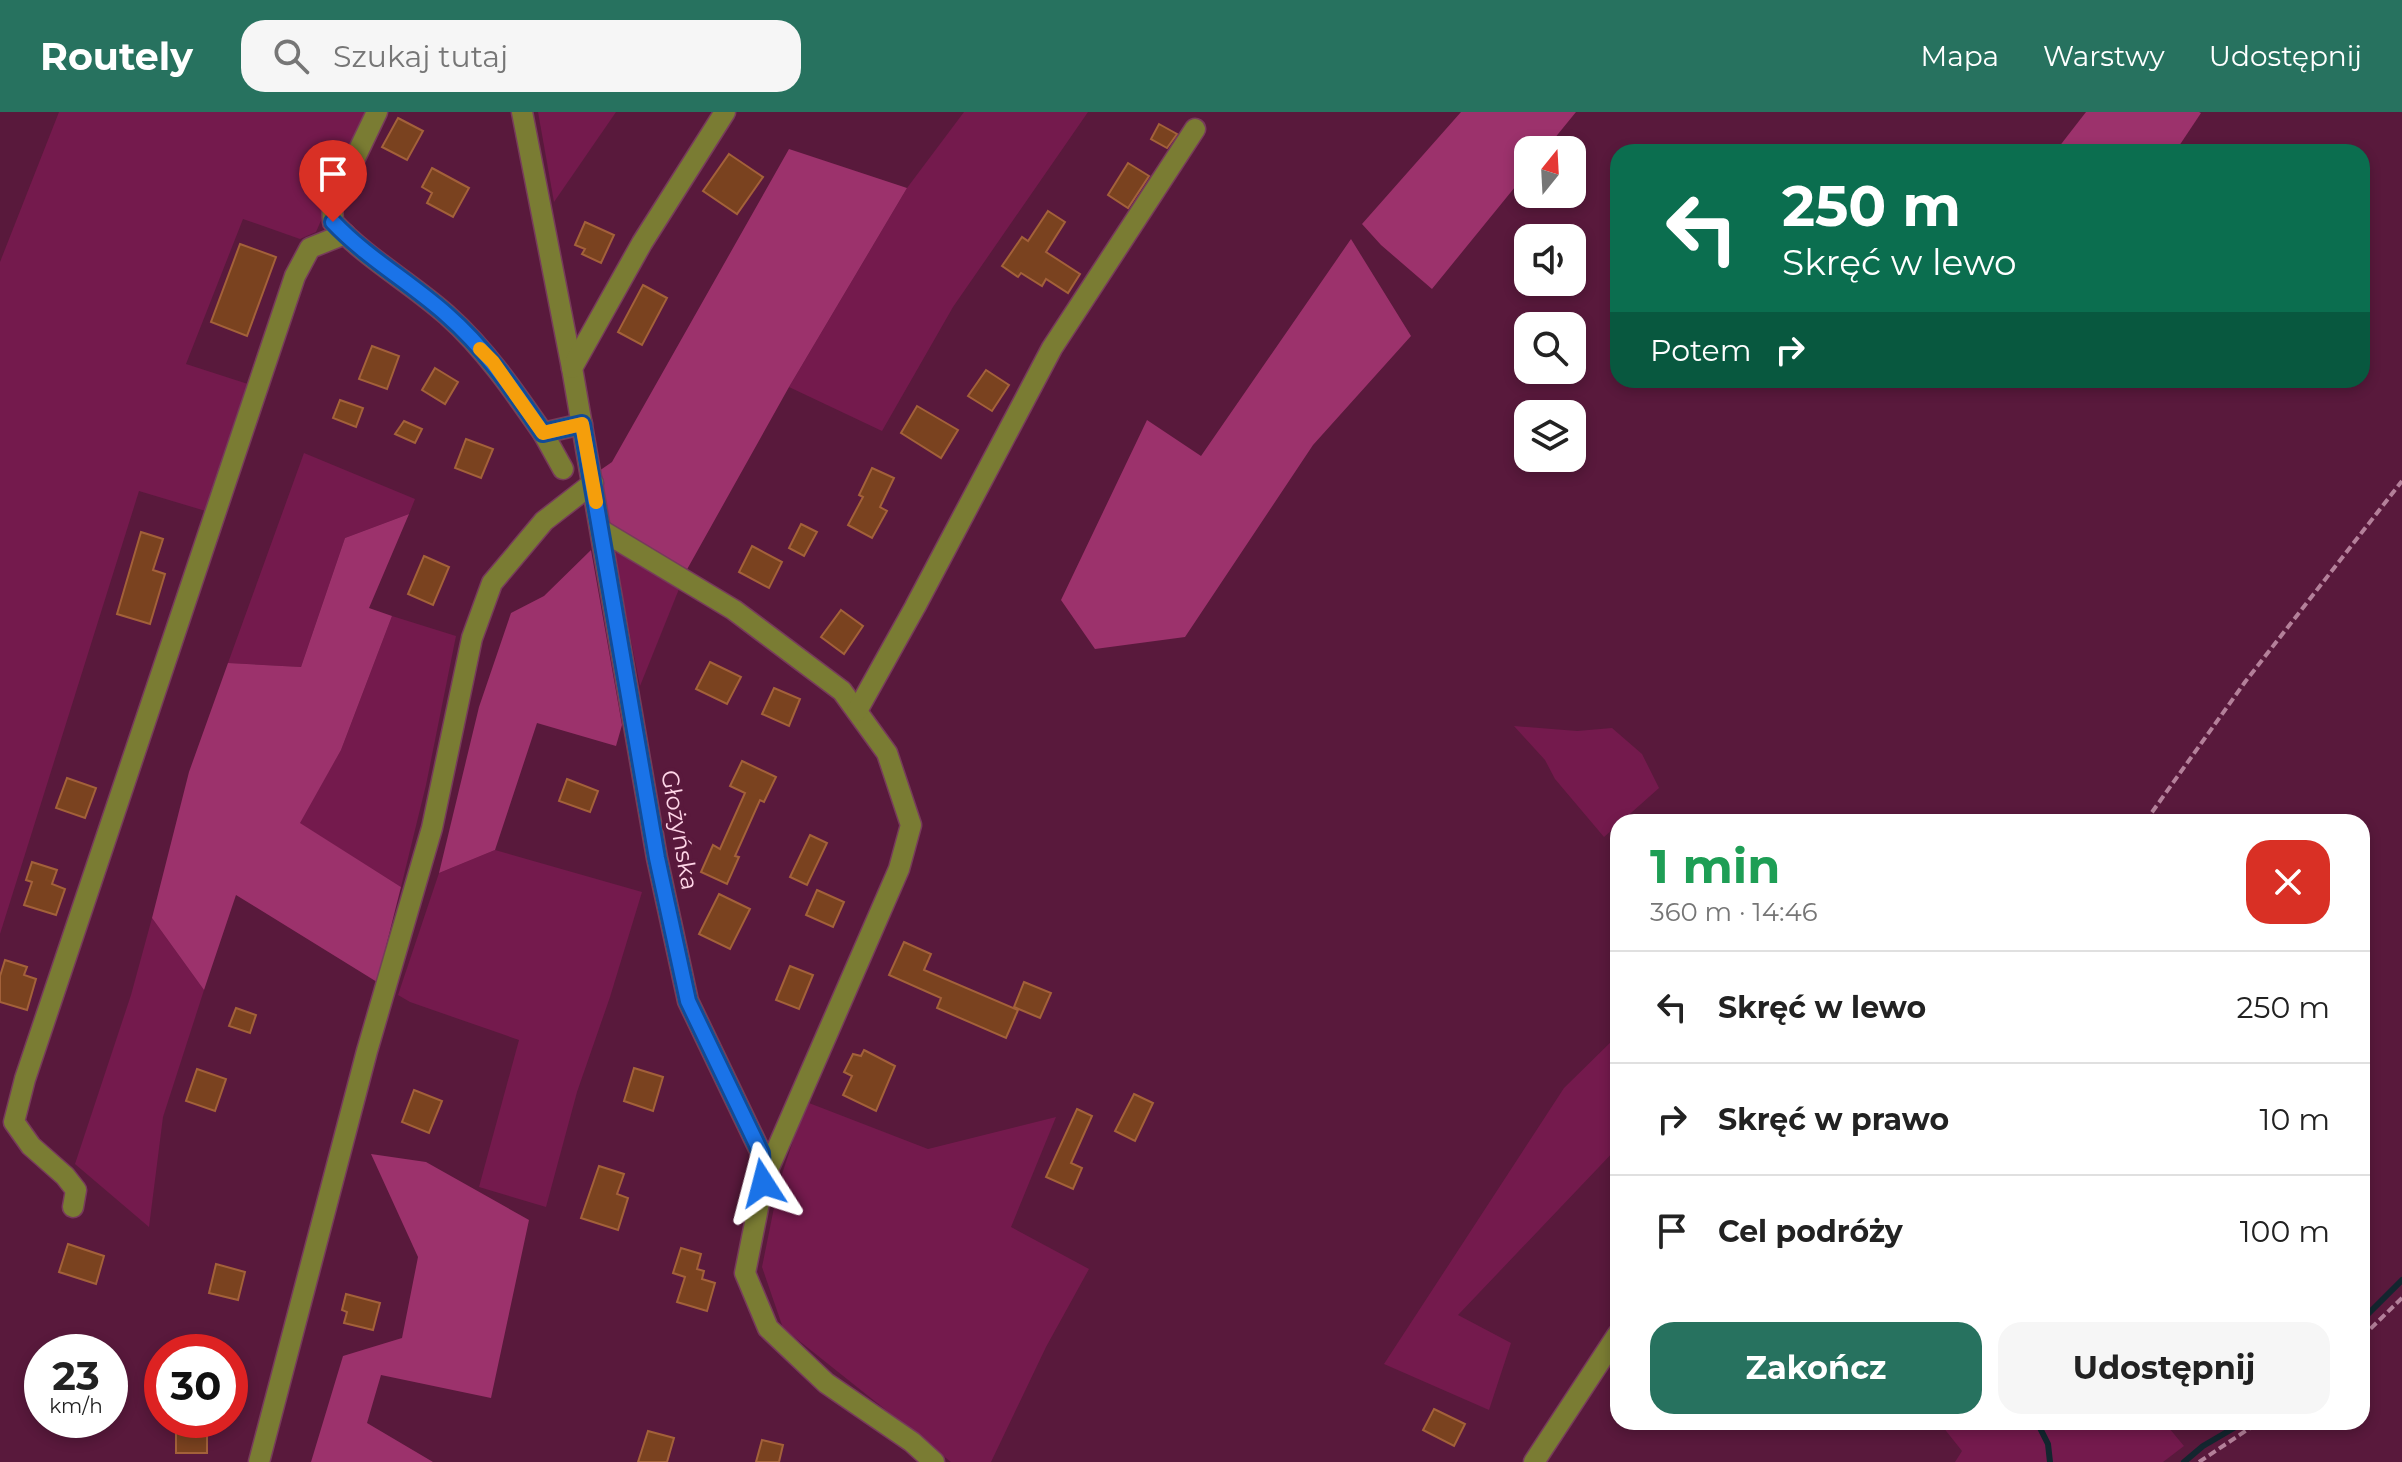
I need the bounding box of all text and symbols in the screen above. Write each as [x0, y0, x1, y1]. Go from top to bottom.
search box [241, 20, 801, 92]
text: Routely [40, 33, 193, 80]
icon: search [269, 34, 313, 78]
text: Szukaj tutaj [333, 38, 508, 75]
text: Mapa [1920, 39, 1999, 73]
text: Warstwy [2043, 39, 2165, 73]
text: Udostępnij [2209, 39, 2362, 73]
north arrow [1514, 136, 1586, 208]
map controls [1514, 136, 1586, 472]
pin [299, 140, 367, 222]
icon: arrive [311, 152, 355, 196]
text: 250 m [1782, 172, 1961, 240]
icon: left [1650, 176, 1754, 280]
button: sound [1514, 224, 1586, 296]
text: Skręć w lewo [1782, 240, 2017, 284]
button: search [1514, 312, 1586, 384]
icon: right [1768, 328, 1812, 372]
text: Potem [1650, 332, 1752, 369]
button: layers [1514, 400, 1586, 472]
street label: Głożyńska [655, 768, 705, 892]
text: 1 min [1650, 837, 1780, 895]
button: close [2246, 840, 2330, 924]
text: 360 m · 14:46 [1650, 896, 1818, 928]
icon: left [1650, 985, 1694, 1029]
text: Skręć w lewo [1718, 989, 1926, 1026]
text: 250 m [2236, 989, 2330, 1026]
icon: right [1650, 1097, 1694, 1141]
text: Skręć w prawo [1718, 1101, 1949, 1138]
text: 10 m [2260, 1101, 2330, 1138]
position arrow [721, 1141, 805, 1225]
icon: arrive [1650, 1209, 1694, 1253]
text: Cel podróży [1718, 1213, 1903, 1250]
text: 100 m [2240, 1213, 2330, 1250]
button: Zakończ [1650, 1322, 1982, 1414]
button: Udostępnij [1998, 1322, 2330, 1414]
speed limit sign: 30 [144, 1334, 248, 1438]
text: 23 [52, 1351, 100, 1400]
text: km/h [49, 1394, 103, 1418]

